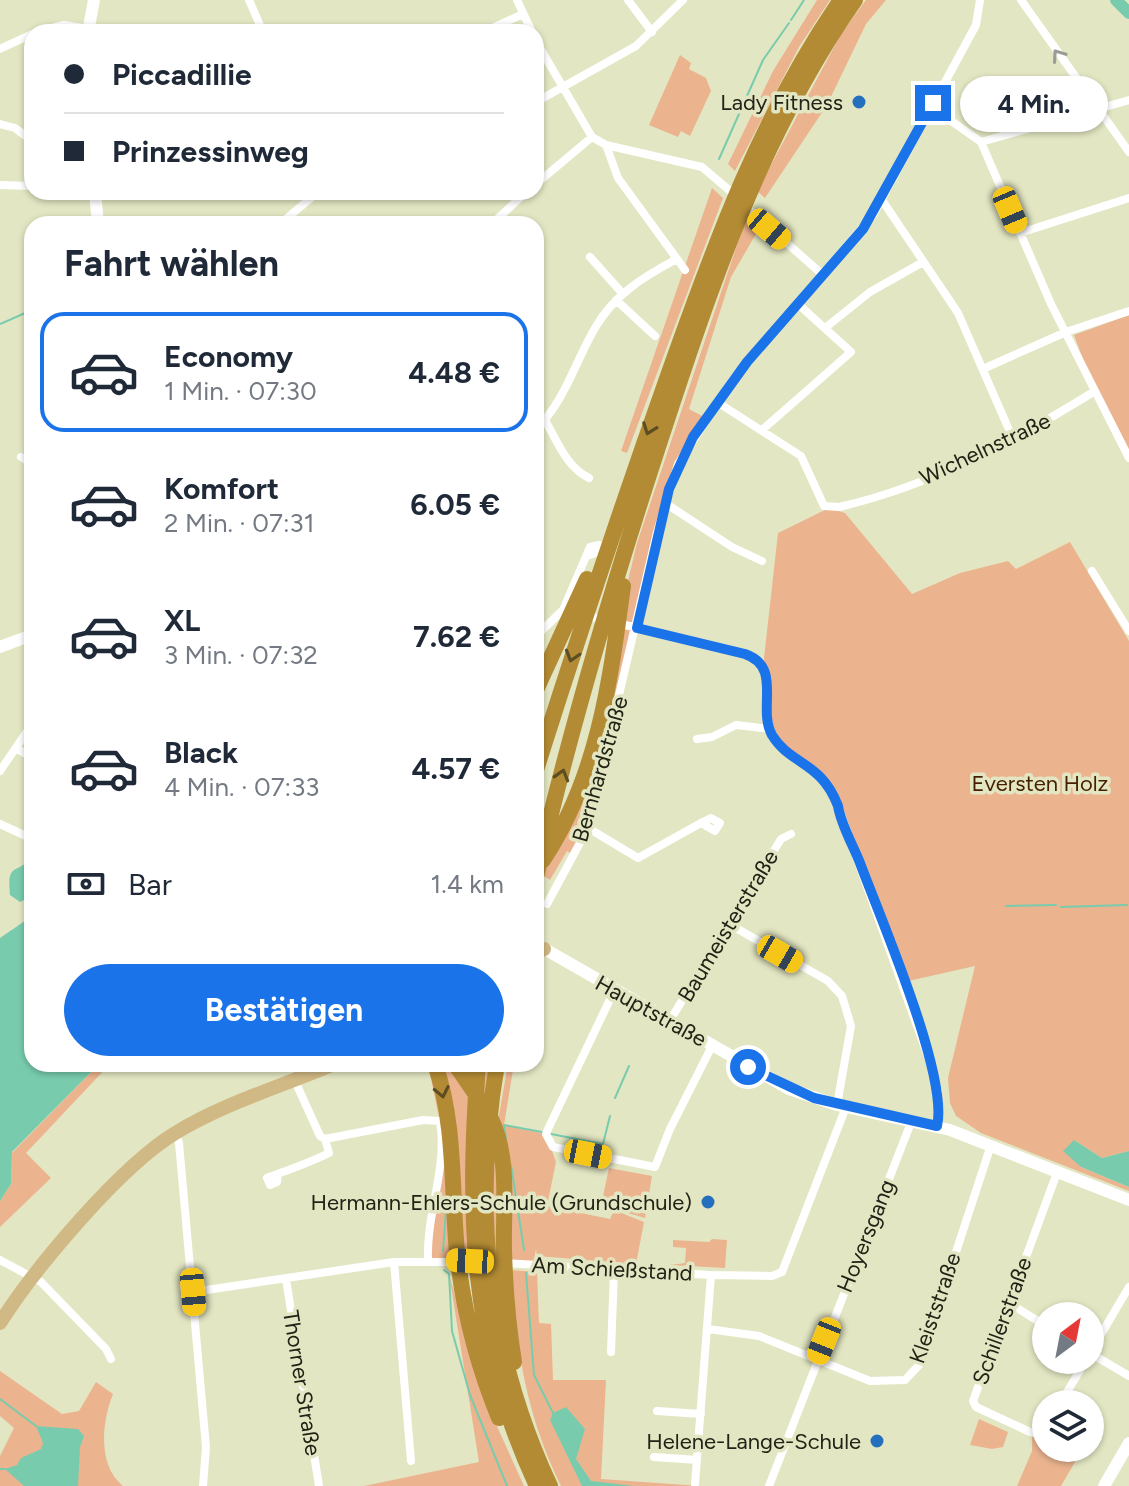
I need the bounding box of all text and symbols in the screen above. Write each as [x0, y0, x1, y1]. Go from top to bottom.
one-way arrow [1053, 50, 1068, 64]
text: Piccadillie [112, 56, 252, 93]
callout: 4 Min. [961, 75, 1109, 131]
route end [915, 85, 951, 121]
text: 4 Min. [998, 88, 1070, 120]
place label: Lady Fitness [720, 89, 843, 116]
marker: Lady Fitness [850, 93, 868, 111]
text: Prinzessinweg [112, 133, 309, 170]
car [990, 183, 1030, 237]
car [743, 204, 795, 254]
text: Fahrt wählen [64, 242, 279, 285]
icon: car [68, 336, 140, 408]
text: Economy [164, 338, 293, 375]
text: 4.48 € [408, 354, 500, 391]
text: 1 Min. · 07:30 [164, 375, 317, 407]
street label: Wichelnstraße [915, 407, 1055, 491]
one-way arrow [642, 421, 659, 435]
icon: car [68, 468, 140, 540]
text: Komfort [164, 470, 279, 507]
text: 6.05 € [410, 486, 500, 523]
text: 2 Min. · 07:31 [164, 507, 314, 539]
icon: car [68, 600, 140, 672]
text: XL [164, 602, 200, 639]
text: 7.62 € [413, 618, 500, 655]
text: 3 Min. · 07:32 [164, 639, 318, 671]
one-way arrow [565, 648, 581, 662]
street label: Bernhardstraße [566, 693, 634, 845]
icon: car [68, 732, 140, 804]
text: Black [164, 734, 238, 771]
text: 4.57 € [411, 750, 500, 787]
one-way arrow [552, 768, 569, 782]
park label: Eversten Holz [972, 770, 1108, 797]
text: 4 Min. · 07:33 [164, 771, 319, 803]
street label: Baumeisterstraße [672, 845, 784, 1007]
icon: cash [64, 862, 108, 906]
text: Bar [128, 866, 172, 903]
text: 1.4 km [431, 868, 504, 900]
car [753, 932, 807, 976]
button: Bestätigen [64, 964, 504, 1056]
street label: Hauptstraße [591, 969, 711, 1053]
route start [730, 1049, 766, 1085]
one-way arrow [433, 1084, 450, 1098]
car [562, 1138, 614, 1170]
street label: Hoyersgang [831, 1176, 901, 1296]
place label: Hermann-Ehlers-Schule (Grundschule) [311, 1189, 692, 1216]
marker: Hermann-Ehlers-Schule (Grundschule) [699, 1193, 717, 1211]
car [445, 1248, 495, 1274]
street label: Kleiststraße [903, 1249, 967, 1367]
street label: Am Schießstand [531, 1251, 693, 1287]
street label: Schillerstraße [966, 1254, 1038, 1388]
car [179, 1267, 207, 1317]
north arrow [1032, 1302, 1104, 1374]
map controls [1032, 1302, 1104, 1462]
street label: Thorner Straße [277, 1308, 327, 1458]
car [804, 1314, 844, 1368]
button: layers [1032, 1390, 1104, 1462]
place label: Helene-Lange-Schule [646, 1428, 861, 1455]
marker: Helene-Lange-Schule [868, 1432, 886, 1450]

